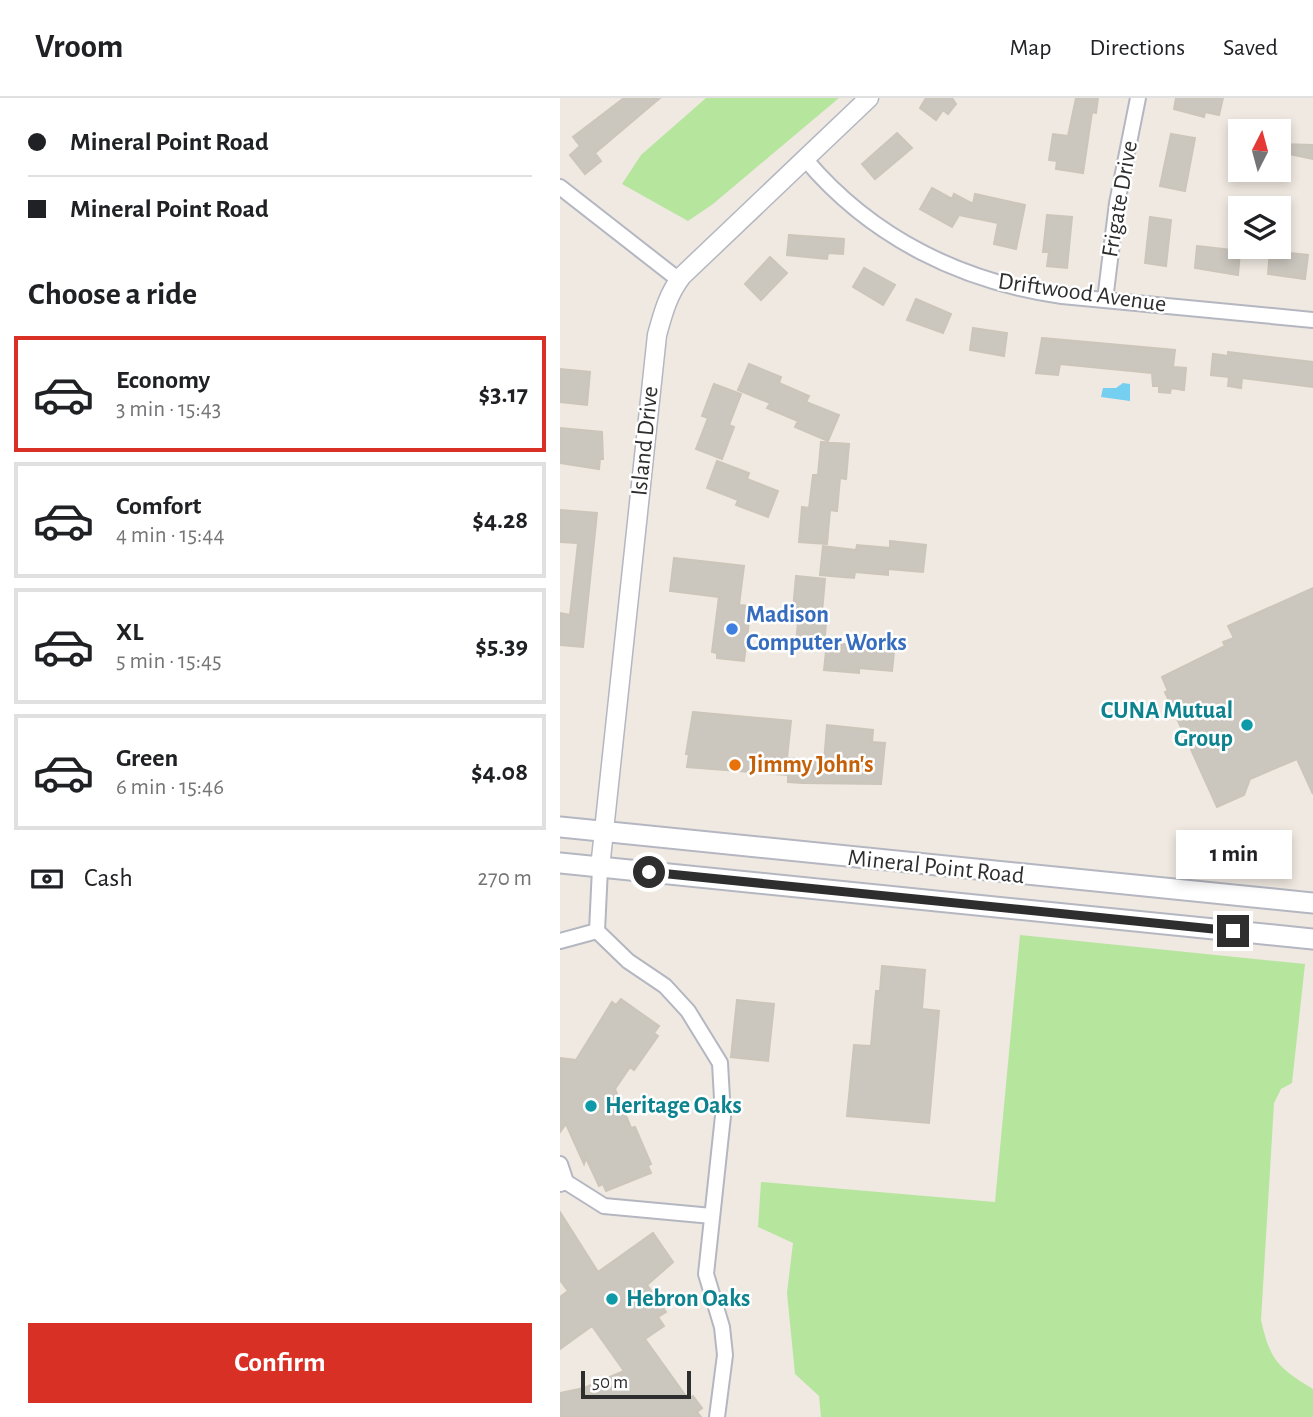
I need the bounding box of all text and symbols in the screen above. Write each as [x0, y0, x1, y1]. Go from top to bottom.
text: Vroom [35, 31, 123, 64]
text: Map [1009, 36, 1051, 60]
text: Directions [1089, 36, 1185, 60]
text: Saved [1223, 36, 1278, 60]
north arrow [1228, 119, 1292, 182]
map controls [1228, 119, 1291, 259]
text: Mineral Point Road [70, 129, 269, 155]
street label: Frigate Drive [1098, 139, 1142, 259]
text: Mineral Point Road [70, 196, 269, 222]
button: layers [1228, 196, 1291, 259]
street label: Driftwood Avenue [996, 269, 1168, 317]
text: Choose a ride [28, 278, 197, 310]
icon: car [32, 363, 95, 426]
text: Economy [116, 367, 210, 393]
text: $3.17 [479, 381, 528, 407]
street label: Island Drive [627, 385, 663, 497]
text: 3 min · 15:43 [116, 398, 221, 421]
icon: car [32, 489, 95, 552]
text: Comfort [116, 493, 201, 519]
text: $4.28 [472, 507, 528, 533]
text: 4 min · 15:44 [116, 524, 224, 547]
place label: Madison Computer Works [746, 603, 907, 655]
icon: car [32, 615, 95, 678]
text: XL [116, 619, 143, 645]
marker: Madison Computer Works [724, 621, 740, 637]
text: $5.39 [475, 633, 528, 659]
text: 5 min · 15:45 [116, 650, 222, 673]
place label: CUNA Mutual Group [1101, 699, 1233, 751]
marker: CUNA Mutual Group [1239, 717, 1255, 733]
icon: car [32, 741, 95, 804]
text: Green [116, 745, 178, 771]
place label: Jimmy John's [749, 753, 873, 777]
marker: Jimmy John's [727, 757, 743, 773]
text: $4.08 [471, 759, 528, 785]
text: 6 min · 15:46 [116, 776, 224, 799]
callout: 1 min [1175, 830, 1291, 878]
text: 1 min [1210, 843, 1258, 866]
street label: Mineral Point Road [846, 846, 1026, 888]
route start [633, 856, 665, 888]
icon: cash [28, 860, 66, 898]
text: Cash [84, 865, 133, 891]
text: 270 m [478, 867, 532, 890]
route end [1217, 915, 1249, 947]
place label: Heritage Oaks [605, 1094, 742, 1118]
marker: Heritage Oaks [583, 1098, 599, 1114]
place label: Hebron Oaks [626, 1287, 750, 1311]
marker: Hebron Oaks [604, 1291, 620, 1307]
button: Confirm [28, 1323, 532, 1403]
scale bar [581, 1368, 691, 1400]
text: 50 m [592, 1373, 628, 1392]

